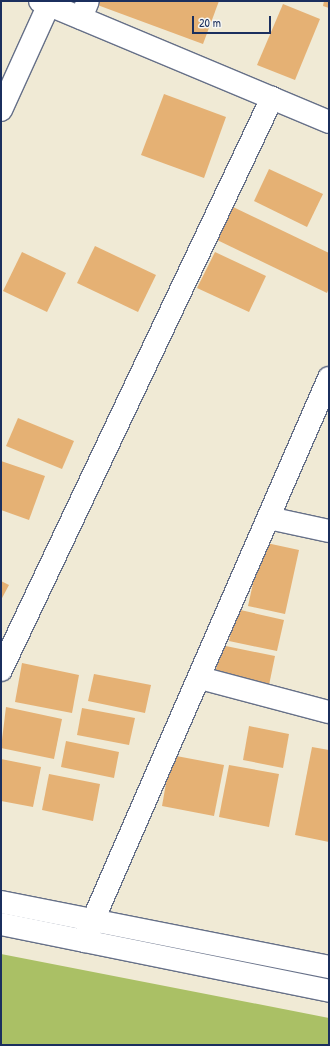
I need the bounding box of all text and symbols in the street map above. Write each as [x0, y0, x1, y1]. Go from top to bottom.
scale bar [194, 8, 273, 34]
text: 20 m [199, 14, 221, 31]

